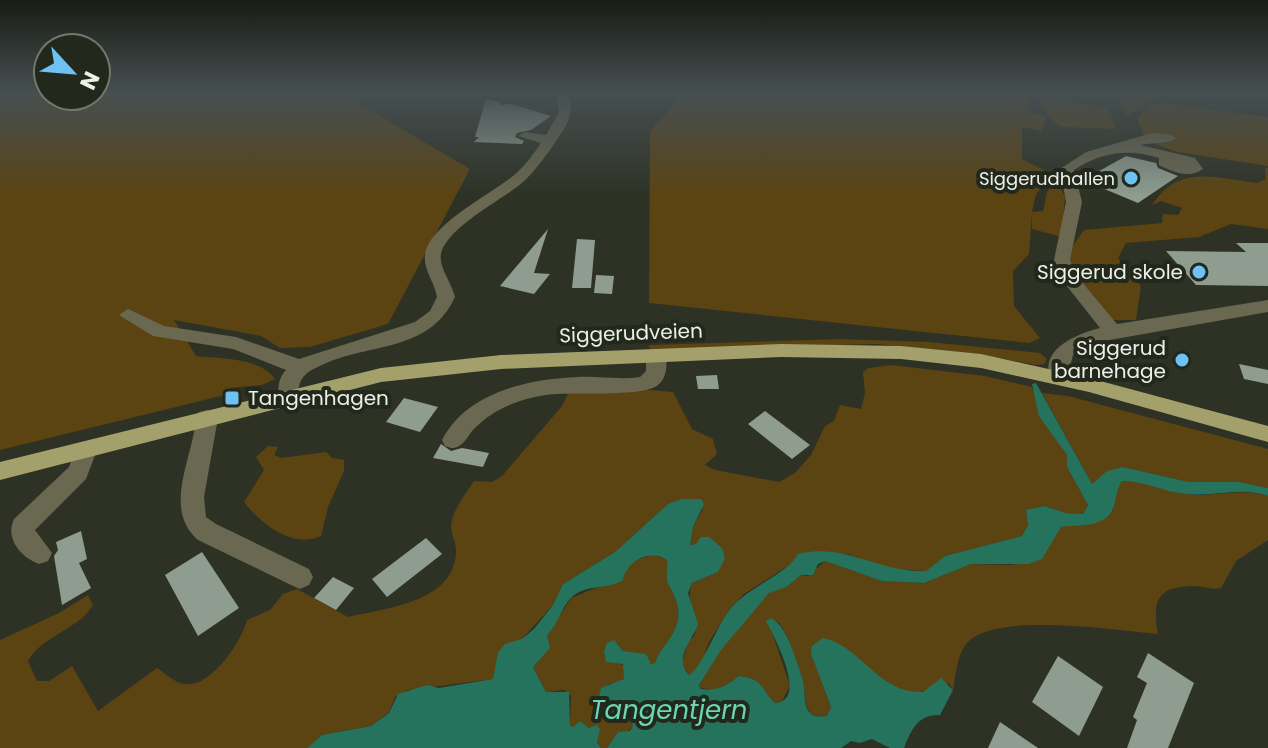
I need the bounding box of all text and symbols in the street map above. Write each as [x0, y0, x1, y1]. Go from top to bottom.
north arrow [32, 32, 112, 112]
text: N [72, 66, 107, 95]
place label: Siggerudhallen [979, 166, 1115, 191]
marker: Siggerudhallen [1122, 169, 1140, 187]
place label: Siggerud skole [1037, 258, 1183, 286]
marker: Siggerud skole [1190, 263, 1208, 281]
street label: Siggerudveien [559, 317, 703, 349]
place label: Siggerud barnehage [1054, 334, 1166, 385]
marker: Siggerud barnehage [1173, 351, 1191, 369]
place label: Tangenhagen [248, 384, 389, 412]
marker: Tangenhagen [223, 389, 241, 407]
water label: Tangentjern [591, 692, 748, 728]

